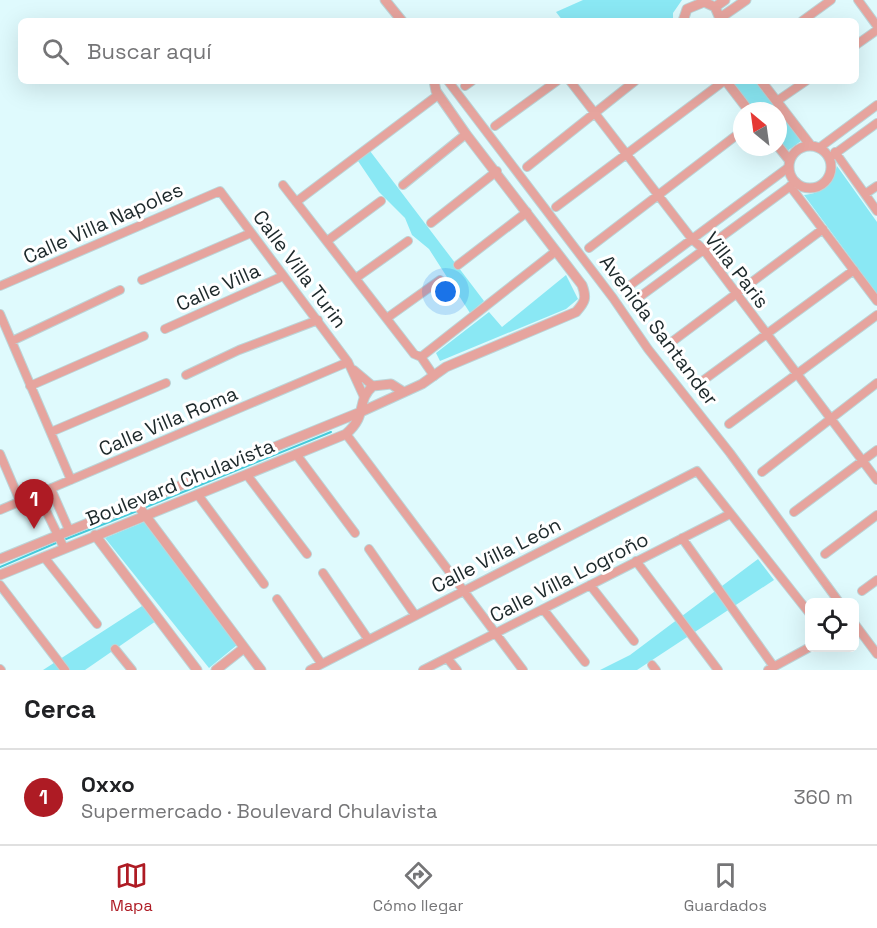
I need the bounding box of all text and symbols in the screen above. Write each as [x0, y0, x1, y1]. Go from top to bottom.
search box [18, 18, 859, 84]
icon: search [39, 35, 72, 68]
text: Buscar aquí [87, 37, 212, 65]
north arrow [733, 102, 787, 156]
street label: Calle Villa Napoles [19, 176, 187, 270]
street label: Calle Villa Turin [247, 205, 353, 333]
street label: Villa Paris [699, 227, 775, 313]
street label: Avenida Santander [594, 249, 724, 411]
street label: Calle Villa [172, 257, 264, 317]
your location [431, 277, 460, 306]
street label: Calle Villa Roma [95, 380, 241, 462]
street label: Boulevard Chulavista [82, 432, 278, 532]
pin: 1 [15, 480, 54, 529]
street label: Calle Villa León [427, 511, 565, 599]
street label: Calle Villa Logroño [485, 526, 653, 628]
map controls [805, 598, 859, 652]
button: locate [805, 598, 859, 652]
text: Cerca [24, 692, 96, 726]
text: Oxxo [81, 770, 135, 798]
text: 1 [39, 784, 48, 810]
text: 360 m [794, 784, 853, 810]
text: Supermercado · Boulevard Chulavista [81, 798, 437, 824]
tab: Mapa [110, 859, 153, 916]
tab: Cómo llegar [373, 859, 464, 916]
tab: Guardados [684, 859, 767, 916]

